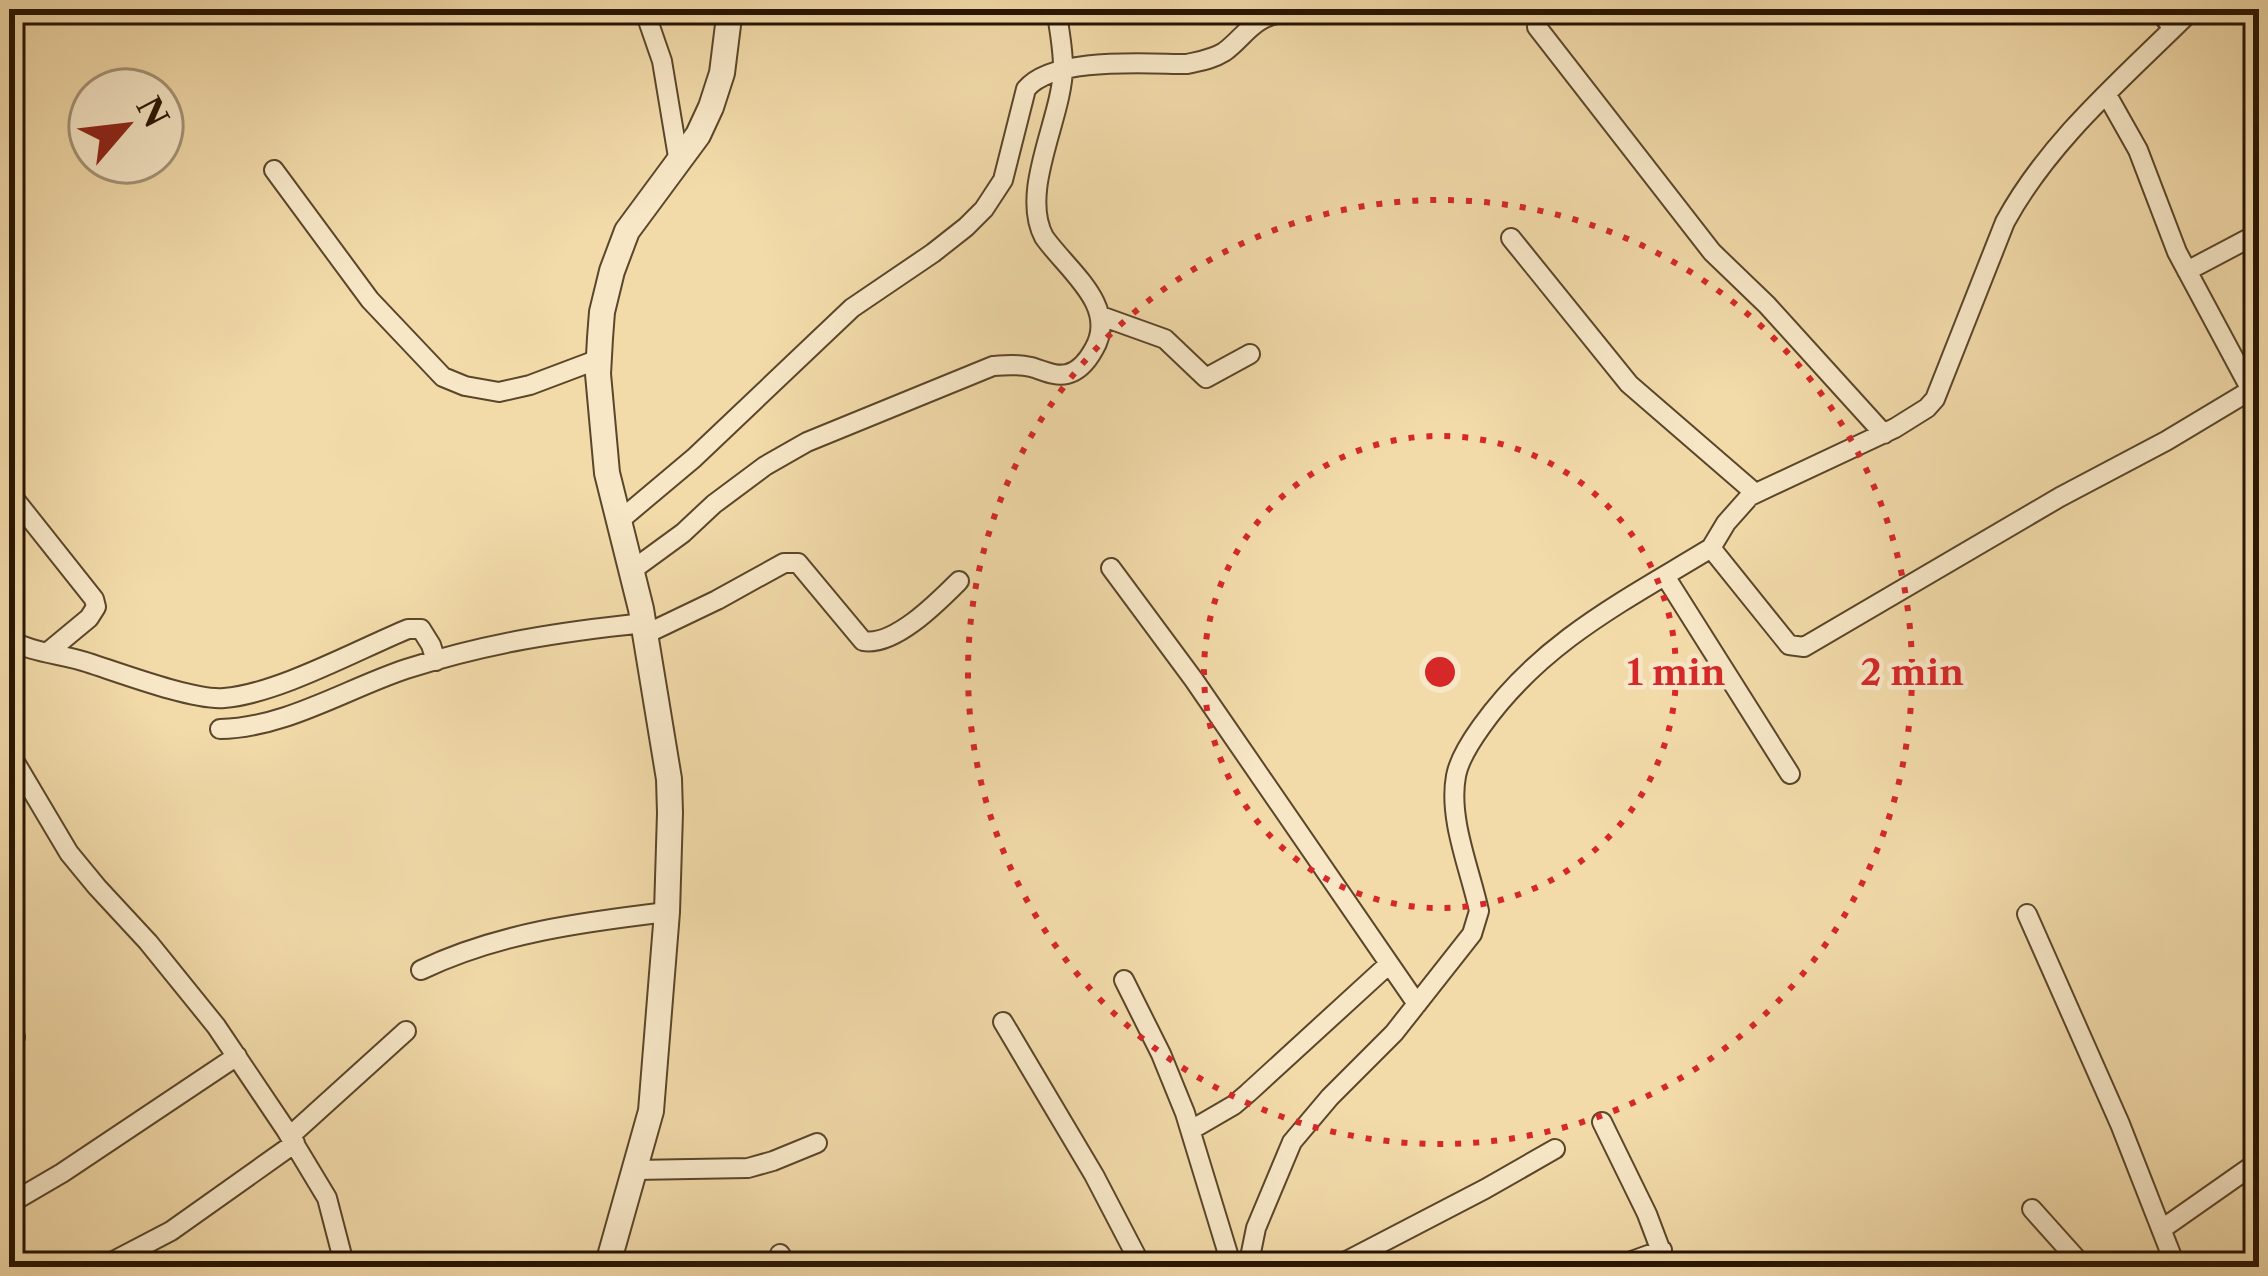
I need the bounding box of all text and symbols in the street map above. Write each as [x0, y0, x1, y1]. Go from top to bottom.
north arrow [66, 66, 186, 186]
text: N [127, 90, 177, 134]
text: 1 min [1627, 650, 1726, 694]
text: 2 min [1860, 650, 1964, 694]
centre of rings [1419, 651, 1461, 693]

